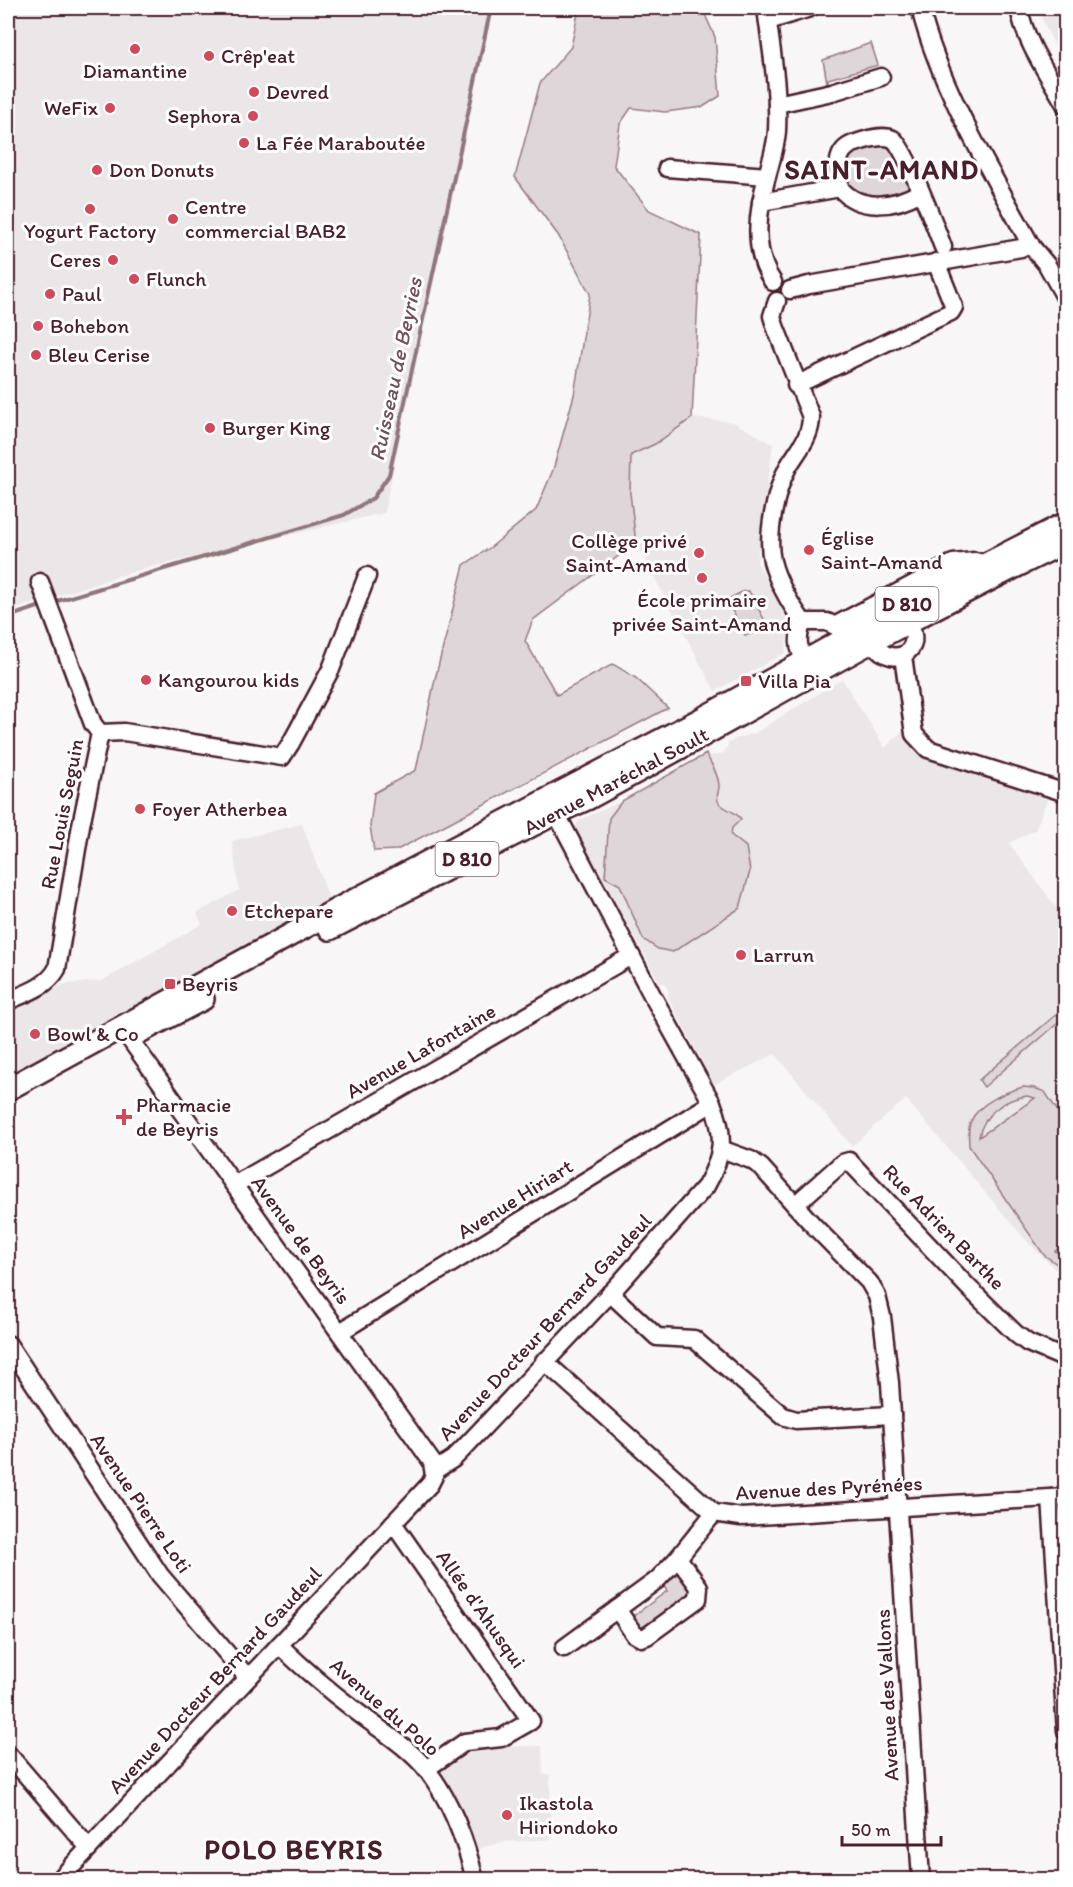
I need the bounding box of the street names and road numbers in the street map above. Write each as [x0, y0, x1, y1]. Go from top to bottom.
road number: D 810 [876, 587, 938, 621]
street label: Avenue Maréchal Soult [519, 721, 713, 840]
street label: Rue Louis Seguin [35, 736, 88, 891]
road number: D 810 [436, 842, 498, 876]
street label: Avenue Lafontaine [342, 998, 500, 1104]
street label: Avenue Hiriart [453, 1153, 577, 1244]
street label: Rue Adrien Barthe [878, 1159, 1011, 1295]
street label: Avenue de Beyris [246, 1171, 356, 1309]
street label: Avenue Docteur Bernard Gaudeul [433, 1208, 657, 1445]
street label: Avenue Pierre Loti [85, 1428, 197, 1577]
street label: Avenue des Pyrénées [735, 1470, 923, 1505]
street label: Allée d'Ahusqui [431, 1545, 531, 1673]
street label: Avenue Docteur Bernard Gaudeul [103, 1561, 327, 1798]
street label: Avenue des Vallons [870, 1608, 903, 1782]
street label: Avenue du Polo [325, 1652, 445, 1761]

